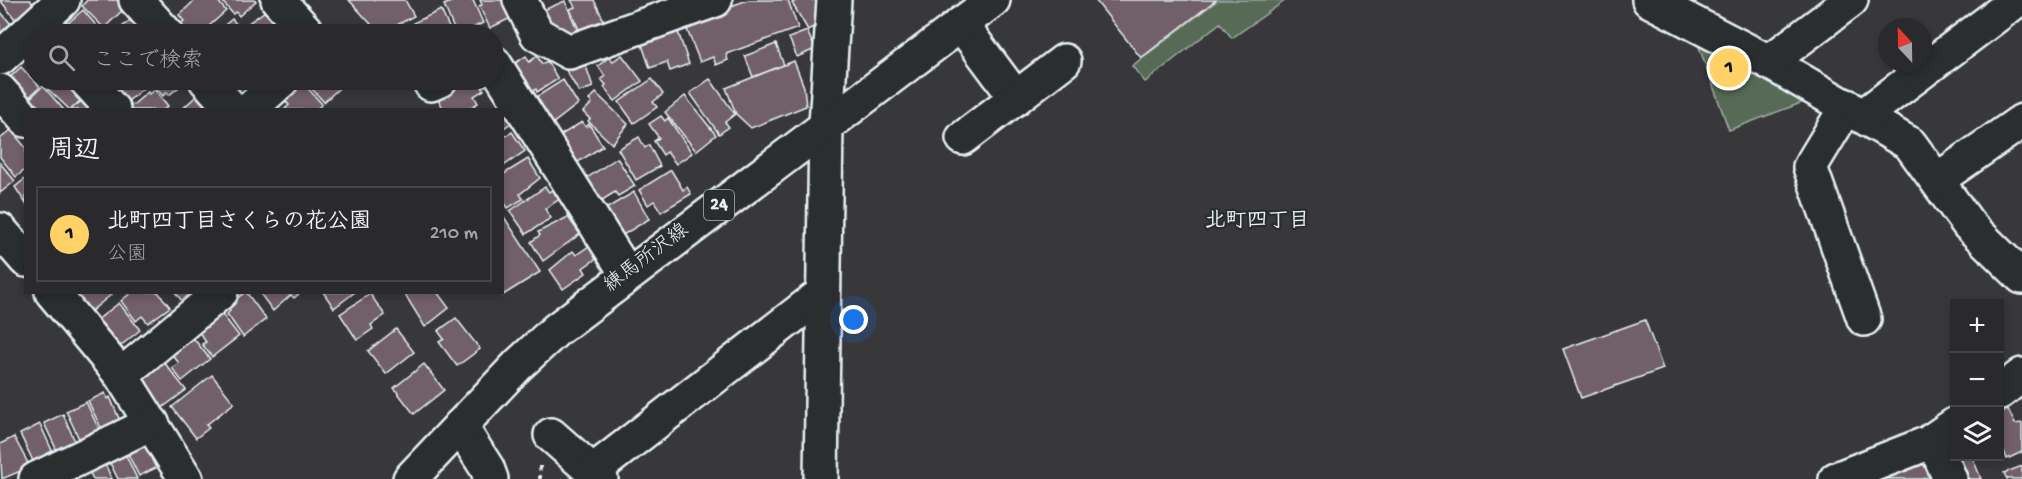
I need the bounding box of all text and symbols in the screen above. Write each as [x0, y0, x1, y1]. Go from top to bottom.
north arrow [1878, 18, 1932, 72]
search box [24, 24, 504, 90]
icon: search [45, 41, 78, 74]
pin: 1 [1710, 46, 1748, 90]
text: ここで検索 [93, 49, 203, 75]
text: 周辺 [48, 137, 100, 168]
road number: 24 [704, 190, 734, 220]
district label: 北町四丁目 [1205, 209, 1310, 235]
text: 北町四丁目さくらの花公園 [107, 210, 371, 236]
street label: 練馬所沢線 [599, 218, 694, 298]
text: 1 [65, 223, 74, 246]
text: 210 m [430, 223, 478, 246]
text: 公園 [107, 244, 147, 267]
map controls [1950, 299, 2004, 461]
button: + [1950, 299, 2004, 353]
your location [839, 305, 868, 334]
button: − [1950, 353, 2004, 407]
button: layers [1950, 407, 2004, 461]

